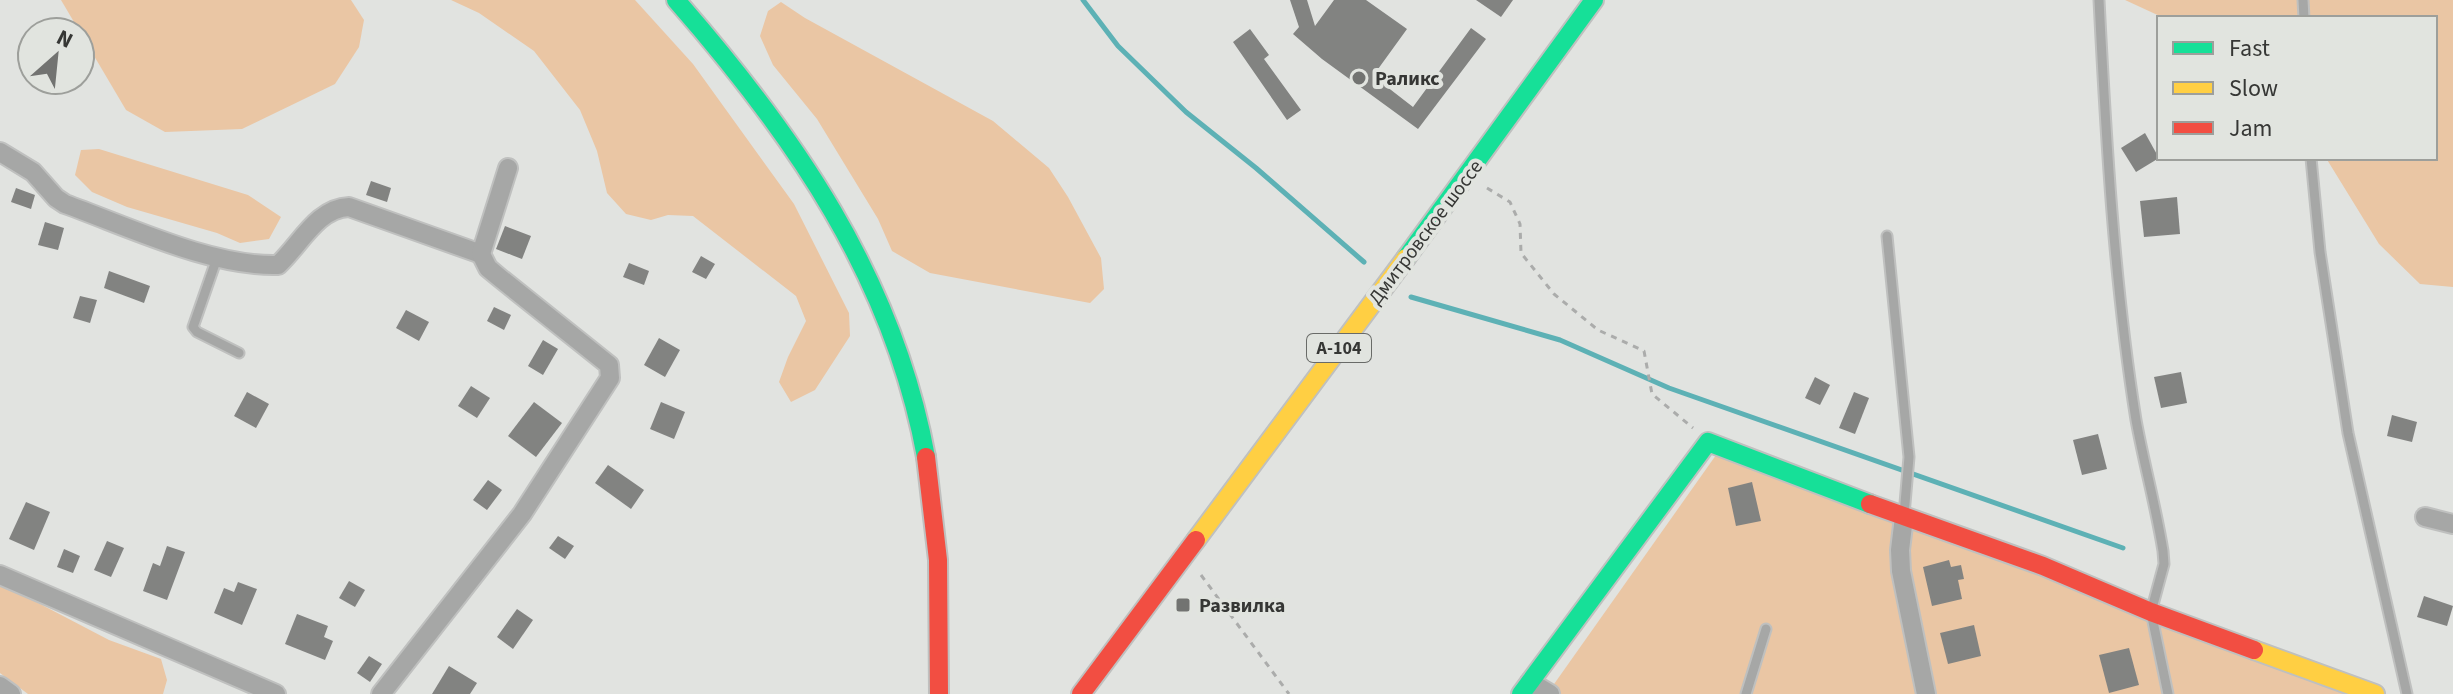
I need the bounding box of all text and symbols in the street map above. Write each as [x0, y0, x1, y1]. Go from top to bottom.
north arrow [16, 16, 96, 96]
legend [2157, 16, 2437, 160]
text: N [51, 21, 78, 57]
text: Fast [2229, 31, 2270, 66]
place label: Раликс [1375, 65, 1440, 93]
marker: Раликс [1350, 69, 1368, 87]
text: Slow [2229, 71, 2278, 106]
text: Jam [2229, 111, 2273, 146]
street label: Дмитровское шоссе [1362, 154, 1490, 311]
road number: А-104 [1307, 334, 1371, 362]
place label: Развилка [1199, 592, 1285, 620]
marker: Развилка [1174, 596, 1192, 614]

